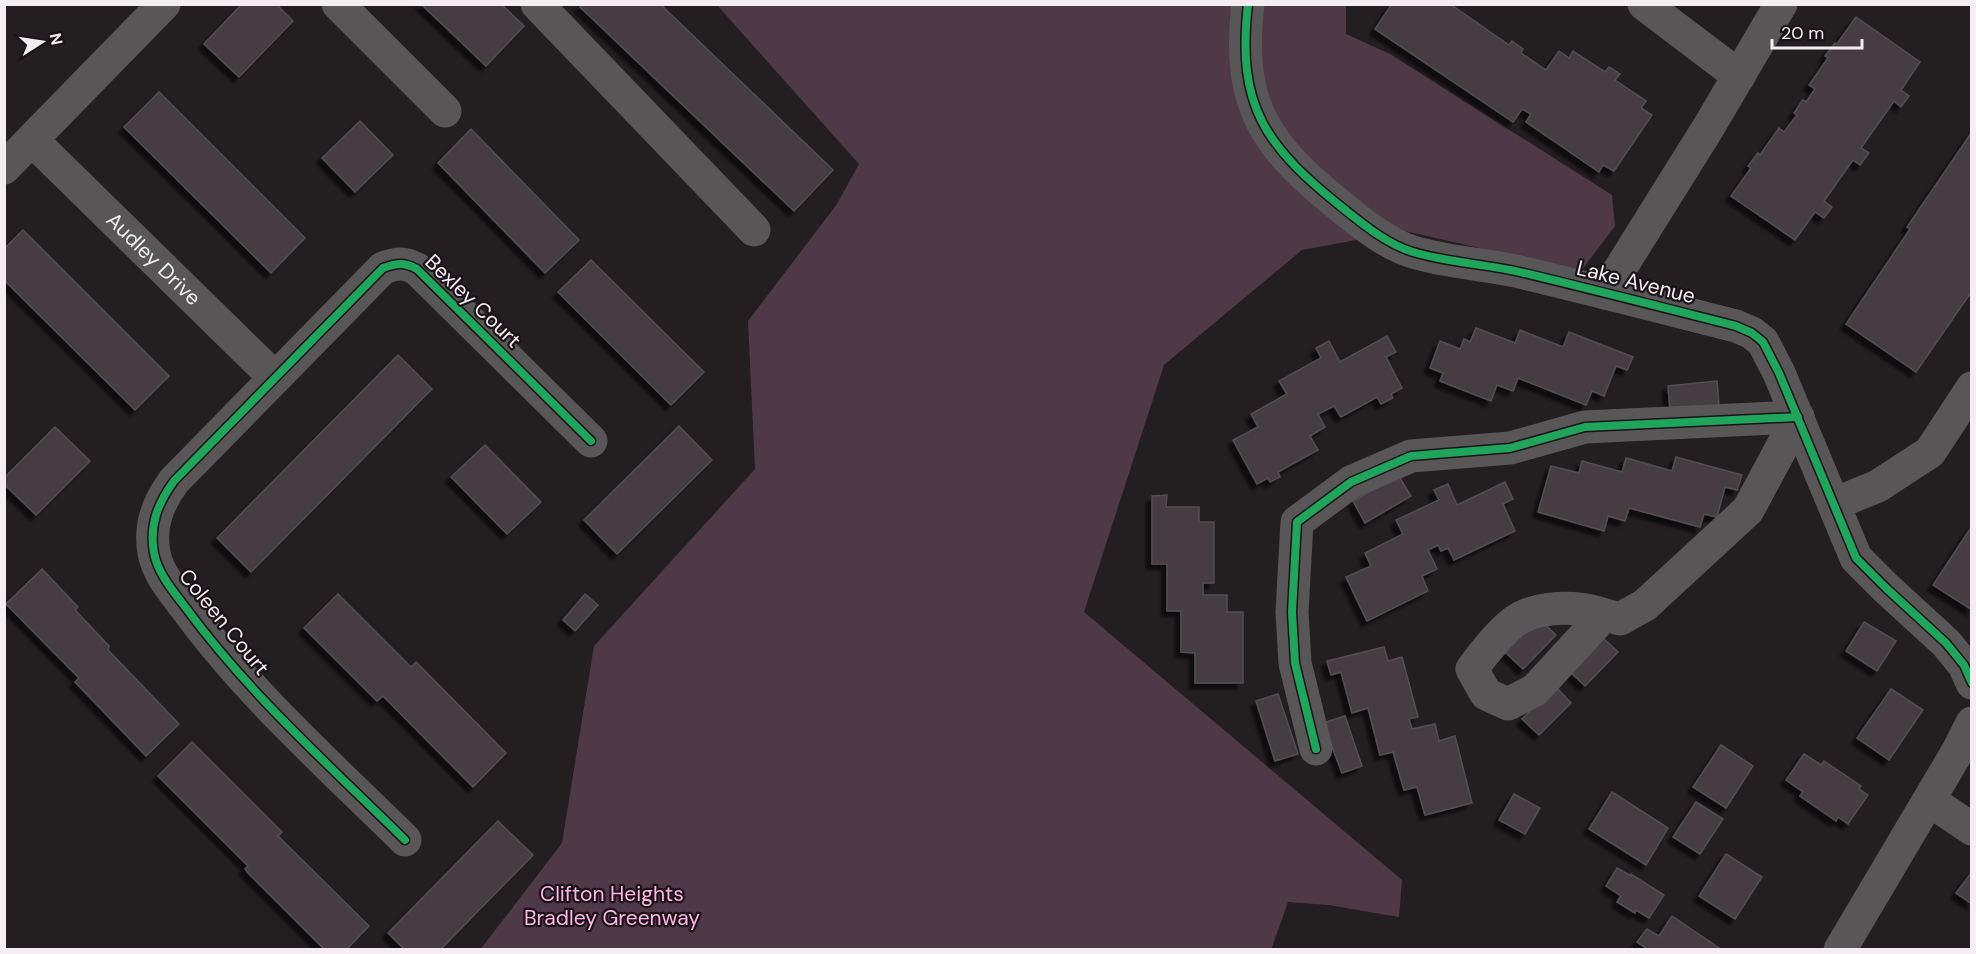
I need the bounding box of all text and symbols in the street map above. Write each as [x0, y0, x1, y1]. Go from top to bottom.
north arrow [12, 12, 72, 72]
scale bar [1772, 12, 1862, 50]
text: 20 m [1781, 21, 1824, 45]
text: N [45, 31, 68, 47]
street label: Audley Drive [100, 206, 207, 312]
street label: Bexley Court [419, 248, 527, 354]
street label: Lake Avenue [1574, 254, 1698, 310]
street label: Coleen Court [172, 563, 276, 681]
park label: Clifton Heights Bradley Greenway [524, 880, 700, 932]

